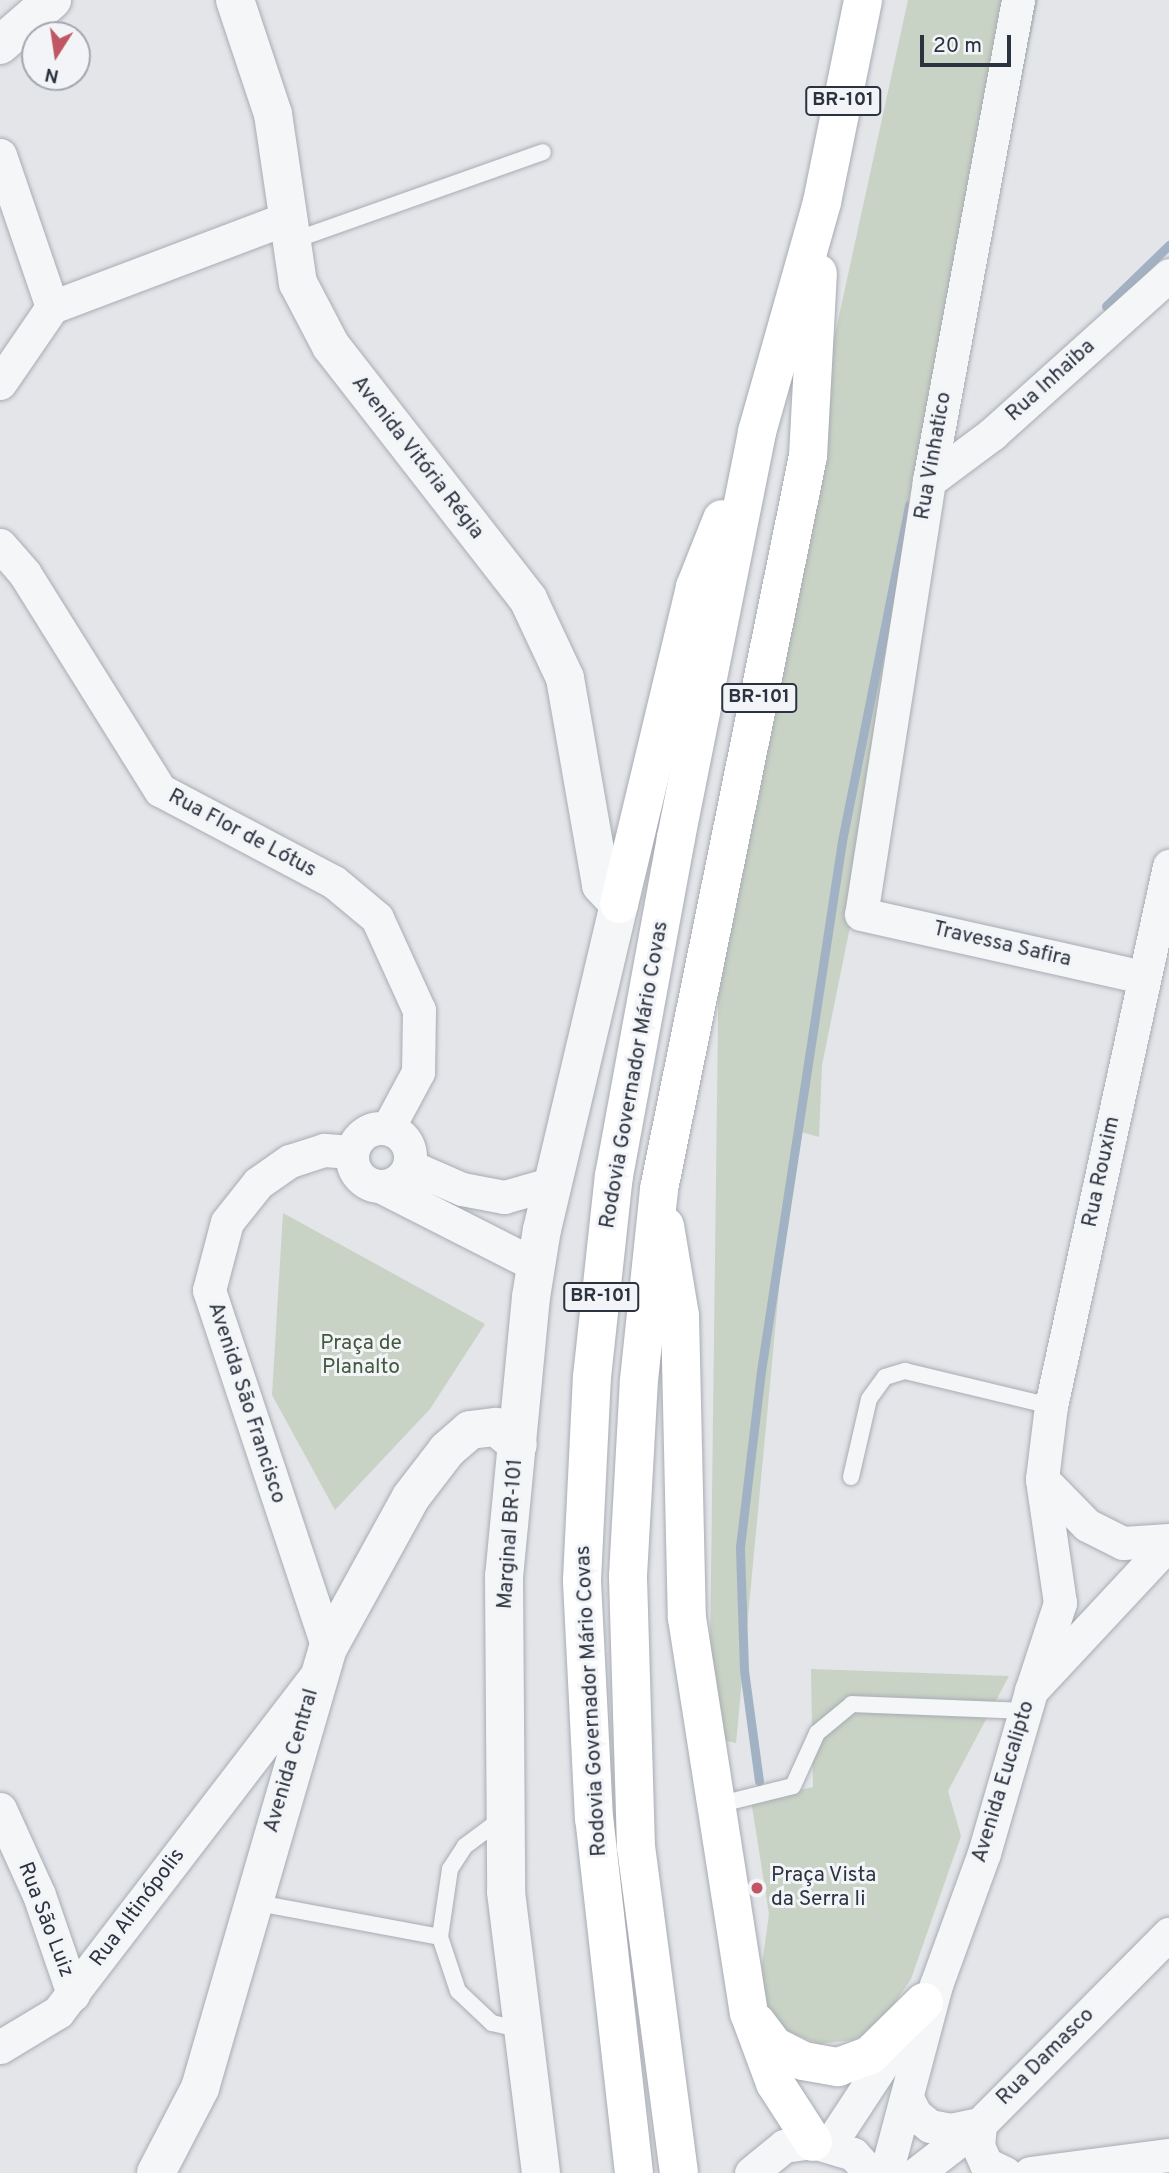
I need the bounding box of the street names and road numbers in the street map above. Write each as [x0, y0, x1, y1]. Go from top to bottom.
road number: BR-101 [804, 86, 882, 116]
street label: Rua Inhaiba [1001, 335, 1101, 427]
street label: Avenida Vitória Régia [345, 371, 489, 545]
street label: Rua Vinhatico [910, 390, 958, 522]
road number: BR-101 [720, 682, 798, 713]
street label: Rua Flor de Lótus [164, 784, 320, 884]
street label: Travessa Safira [930, 917, 1074, 973]
street label: Rodovia Governador Mário Covas [596, 919, 674, 1231]
street label: Rua Rouxim [1078, 1114, 1126, 1230]
road number: BR-101 [562, 1282, 640, 1312]
street label: Avenida São Francisco [202, 1299, 290, 1507]
street label: Marginal BR-101 [493, 1458, 529, 1610]
street label: Rodovia Governador Mário Covas [571, 1545, 613, 1857]
street label: Avenida Central [259, 1686, 325, 1836]
street label: Avenida Eucalipto [967, 1698, 1041, 1866]
street label: Rua Altinópolis [85, 1843, 191, 1973]
street label: Rua São Luiz [11, 1859, 79, 1981]
street label: Rua Damasco [992, 2003, 1100, 2111]

